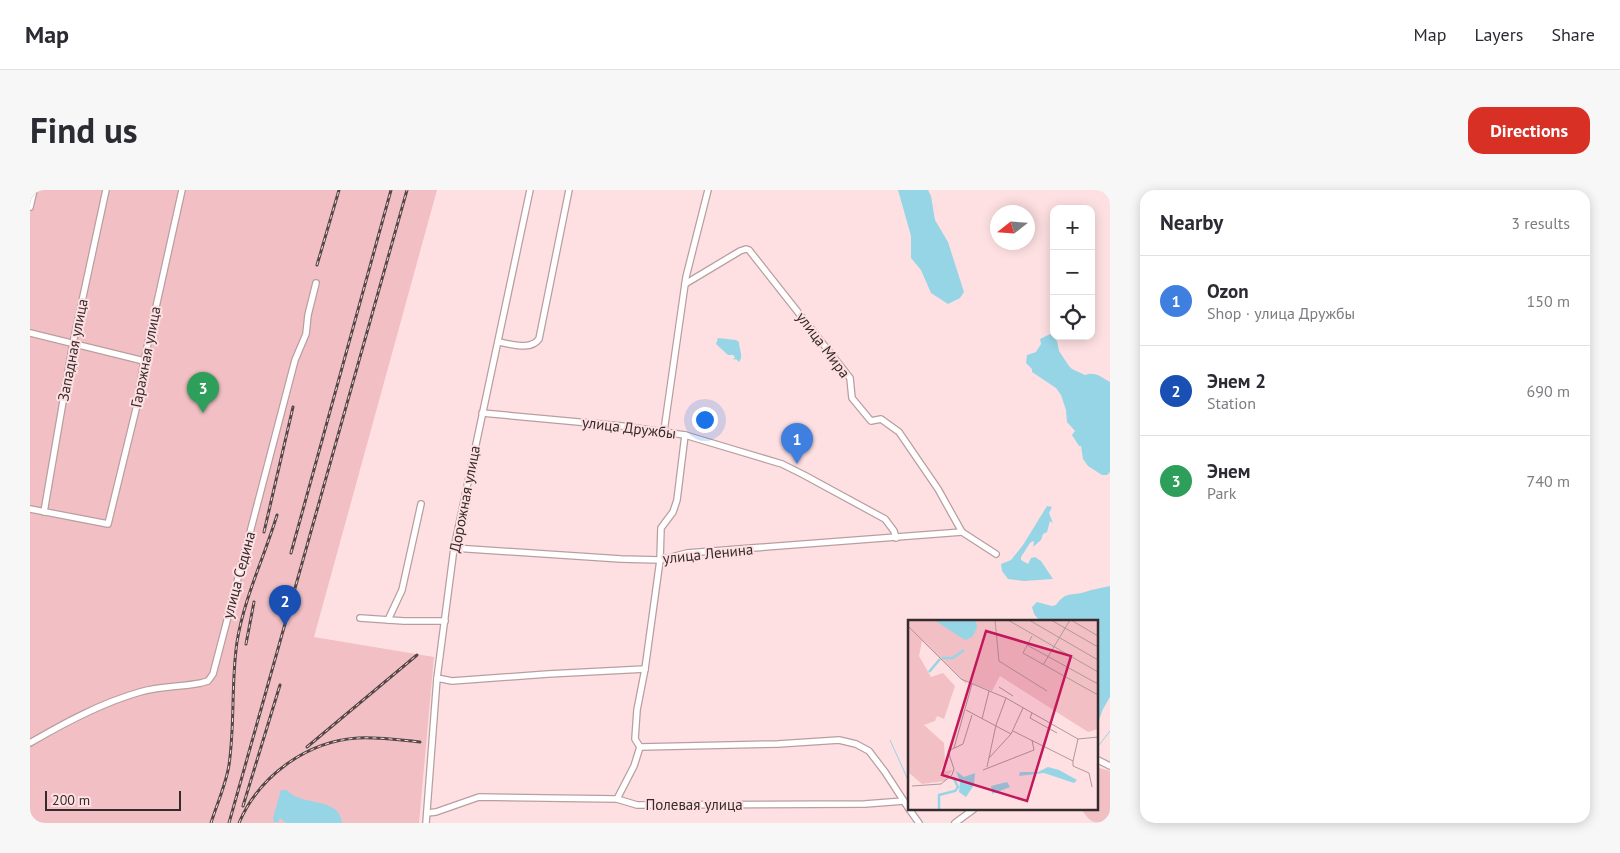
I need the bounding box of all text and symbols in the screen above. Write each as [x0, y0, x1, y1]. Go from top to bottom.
text: Map [25, 19, 69, 50]
text: Map [1414, 23, 1446, 46]
text: Layers [1474, 23, 1523, 46]
text: Share [1551, 23, 1595, 46]
text: Find us [30, 107, 138, 153]
button: Directions [1468, 107, 1590, 154]
north arrow [990, 205, 1035, 250]
map controls [1050, 205, 1095, 340]
button: + [1050, 205, 1095, 250]
text: Nearby [1160, 209, 1223, 236]
text: 3 results [1511, 213, 1570, 233]
button: − [1050, 250, 1095, 295]
text: Ozon [1207, 279, 1249, 303]
text: 1 [1171, 291, 1181, 311]
text: 150 m [1527, 291, 1570, 311]
button: locate [1050, 295, 1095, 340]
street label: Западная улица [53, 297, 92, 403]
text: Shop · улица Дружбы [1207, 303, 1355, 323]
street label: Гаражная улица [126, 305, 165, 409]
street label: улица Мира [792, 308, 854, 381]
text: Энем 2 [1207, 369, 1266, 393]
pin: 3 [187, 372, 219, 413]
text: 2 [1171, 381, 1181, 401]
text: 690 m [1527, 381, 1570, 401]
text: Station [1207, 393, 1256, 413]
your location [692, 407, 718, 433]
street label: улица Дружбы [581, 412, 677, 443]
pin: 1 [781, 423, 813, 464]
street label: Дорожная улица [445, 444, 484, 554]
text: Энем [1207, 459, 1250, 483]
text: 3 [1171, 471, 1181, 491]
text: 740 m [1527, 471, 1570, 491]
text: Park [1207, 483, 1236, 503]
street label: улица Седина [218, 529, 259, 620]
street label: улица Ленина [662, 539, 754, 568]
pin: 2 [269, 585, 301, 626]
inset map [908, 620, 1098, 810]
scale bar [45, 788, 181, 811]
text: 200 m [52, 791, 90, 809]
street label: Полевая улица [645, 795, 743, 814]

